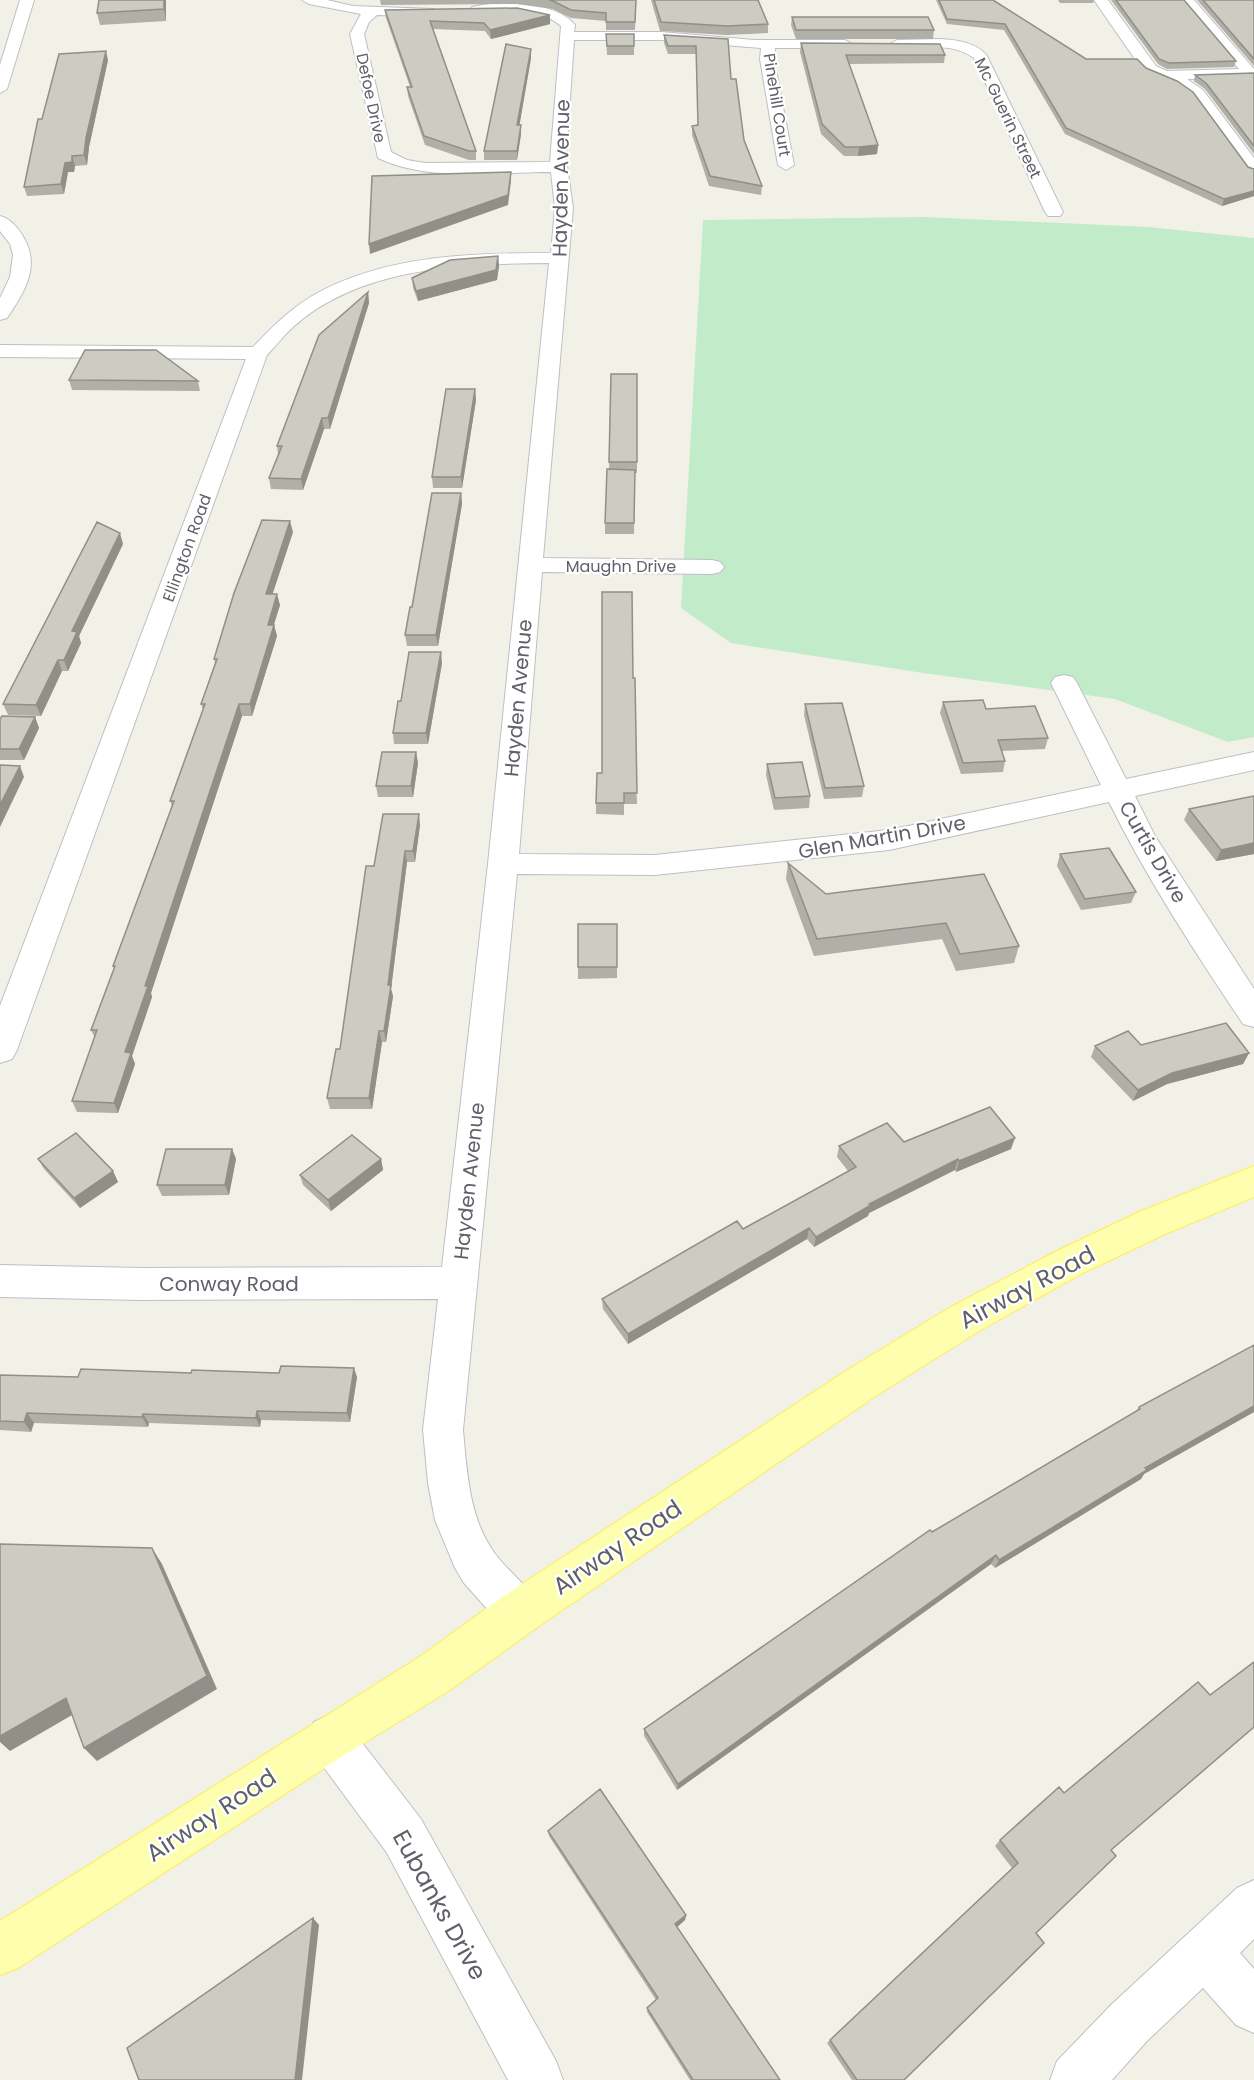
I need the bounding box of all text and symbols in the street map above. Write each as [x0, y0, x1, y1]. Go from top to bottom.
street label: Defoe Drive [350, 51, 392, 145]
street label: Pinehill Court [757, 52, 797, 158]
street label: Mc Guerin Street [969, 54, 1047, 182]
street label: Hayden Avenue [546, 99, 576, 257]
street label: Ellington Road [157, 491, 217, 605]
street label: Maughn Drive [566, 555, 676, 578]
street label: Hayden Avenue [497, 618, 539, 778]
street label: Curtis Drive [1112, 796, 1194, 908]
street label: Glen Martin Drive [796, 808, 968, 866]
street label: Hayden Avenue [447, 1101, 491, 1261]
street label: Airway Road [953, 1237, 1101, 1337]
street label: Conway Road [159, 1270, 299, 1298]
street label: Airway Road [546, 1492, 688, 1602]
street label: Airway Road [139, 1761, 283, 1869]
street label: Eubanks Drive [385, 1824, 495, 1986]

